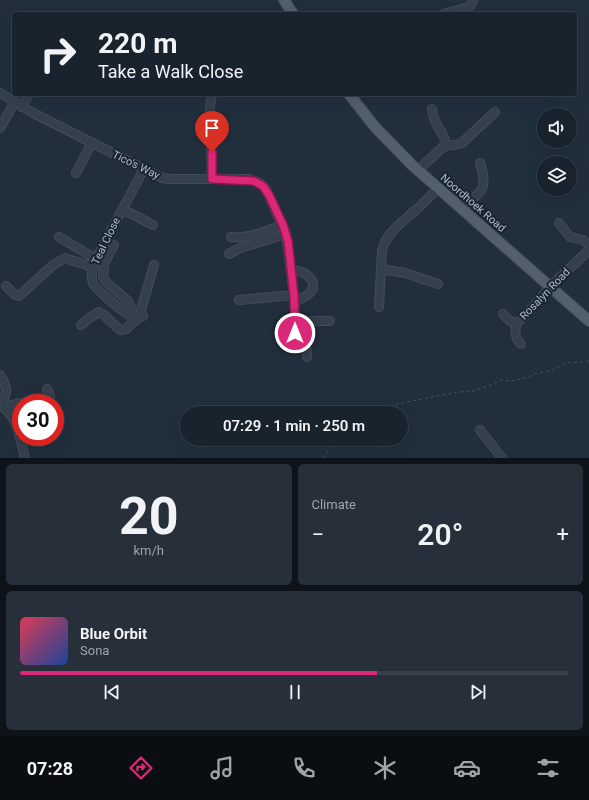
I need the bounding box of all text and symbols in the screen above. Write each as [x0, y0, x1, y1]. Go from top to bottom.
text: 220 m [98, 27, 177, 60]
icon: right [32, 28, 84, 80]
text: Take a Walk Close [98, 61, 243, 82]
map controls [537, 108, 577, 196]
button: sound [537, 108, 577, 148]
pin [195, 111, 229, 152]
icon: arrive [201, 117, 223, 139]
street label: Tico's Way [110, 148, 163, 182]
button: layers [537, 156, 577, 196]
street label: Noordhoek Road [438, 171, 508, 235]
street label: Teal Close [89, 215, 123, 267]
street label: Rosalyn Road [517, 266, 573, 322]
position arrow [274, 312, 316, 354]
speed limit sign: 30 [12, 394, 64, 446]
text: 07:29 · 1 min · 250 m [223, 417, 365, 435]
text: 20 [119, 486, 179, 547]
text: Climate [312, 497, 356, 512]
text: 20° [417, 517, 463, 552]
text: − [312, 522, 324, 547]
text: + [557, 522, 569, 547]
text: km/h [133, 543, 164, 558]
text: Blue Orbit [80, 625, 147, 643]
text: Sona [80, 643, 109, 658]
icon: previous [101, 681, 123, 703]
icon: pause [284, 681, 306, 703]
icon: next [467, 681, 489, 703]
icon: directions [127, 754, 155, 782]
icon: music [208, 754, 236, 782]
icon: phone [290, 754, 318, 782]
icon: climate [371, 754, 399, 782]
icon: car [453, 754, 481, 782]
icon: filters [534, 754, 562, 782]
text: 07:28 [27, 758, 73, 779]

